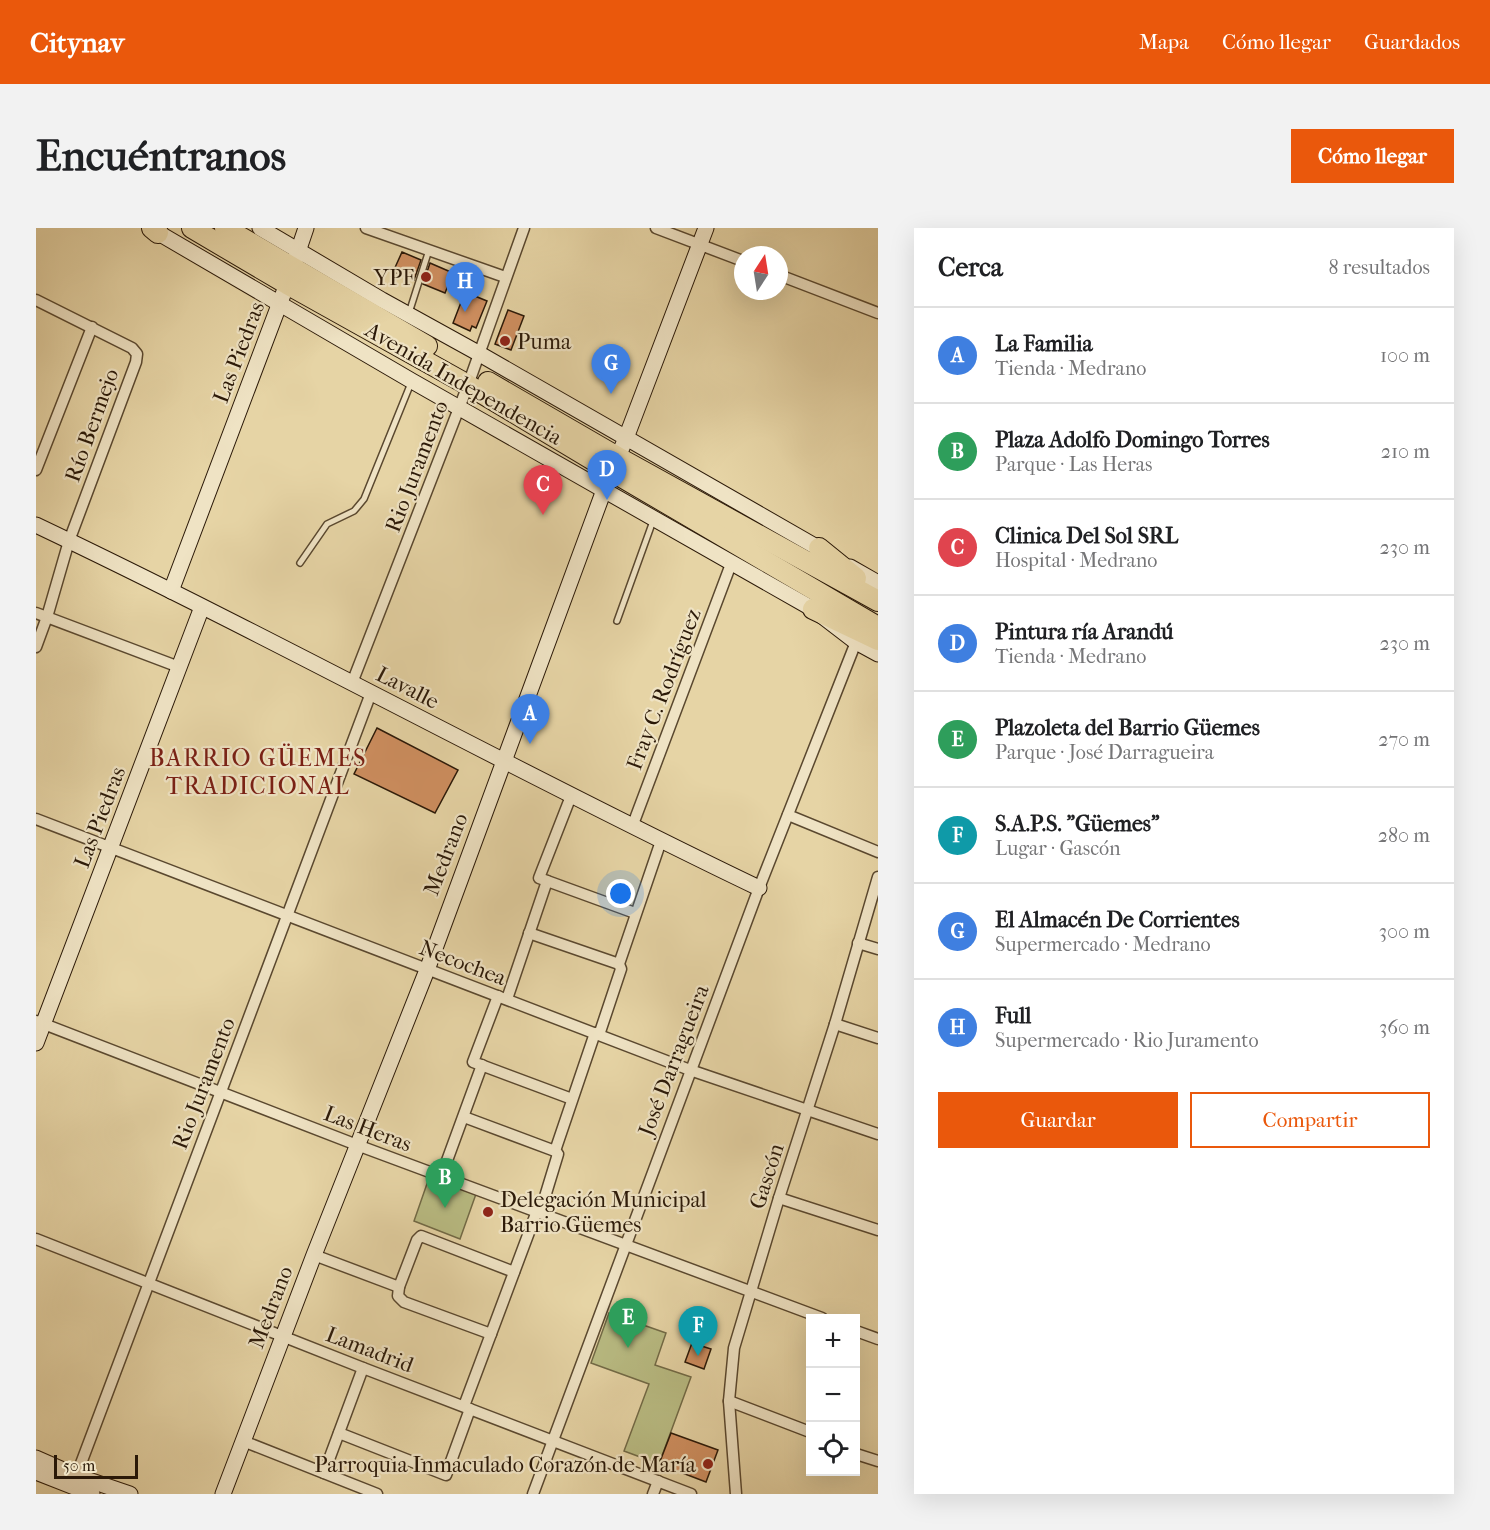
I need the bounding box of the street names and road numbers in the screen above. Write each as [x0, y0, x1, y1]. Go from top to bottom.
street label: Las Piedras [208, 298, 270, 407]
street label: Avenida Independencia [360, 316, 567, 451]
street label: Río Bermejo [59, 365, 124, 485]
street label: Rio Juramento [380, 397, 454, 536]
street label: Fray C. Rodríguez [621, 605, 707, 774]
street label: Lavalle [372, 661, 443, 715]
street label: Las Piedras [69, 763, 131, 872]
street label: Medrano [418, 810, 473, 899]
street label: Necochea [416, 934, 511, 992]
street label: José Darragueira [632, 980, 715, 1142]
street label: Rio Juramento [167, 1014, 241, 1153]
street label: Las Heras [320, 1100, 415, 1158]
street label: Gascón [744, 1140, 790, 1212]
street label: Medrano [243, 1263, 298, 1352]
street label: Lamadrid [322, 1321, 418, 1379]

